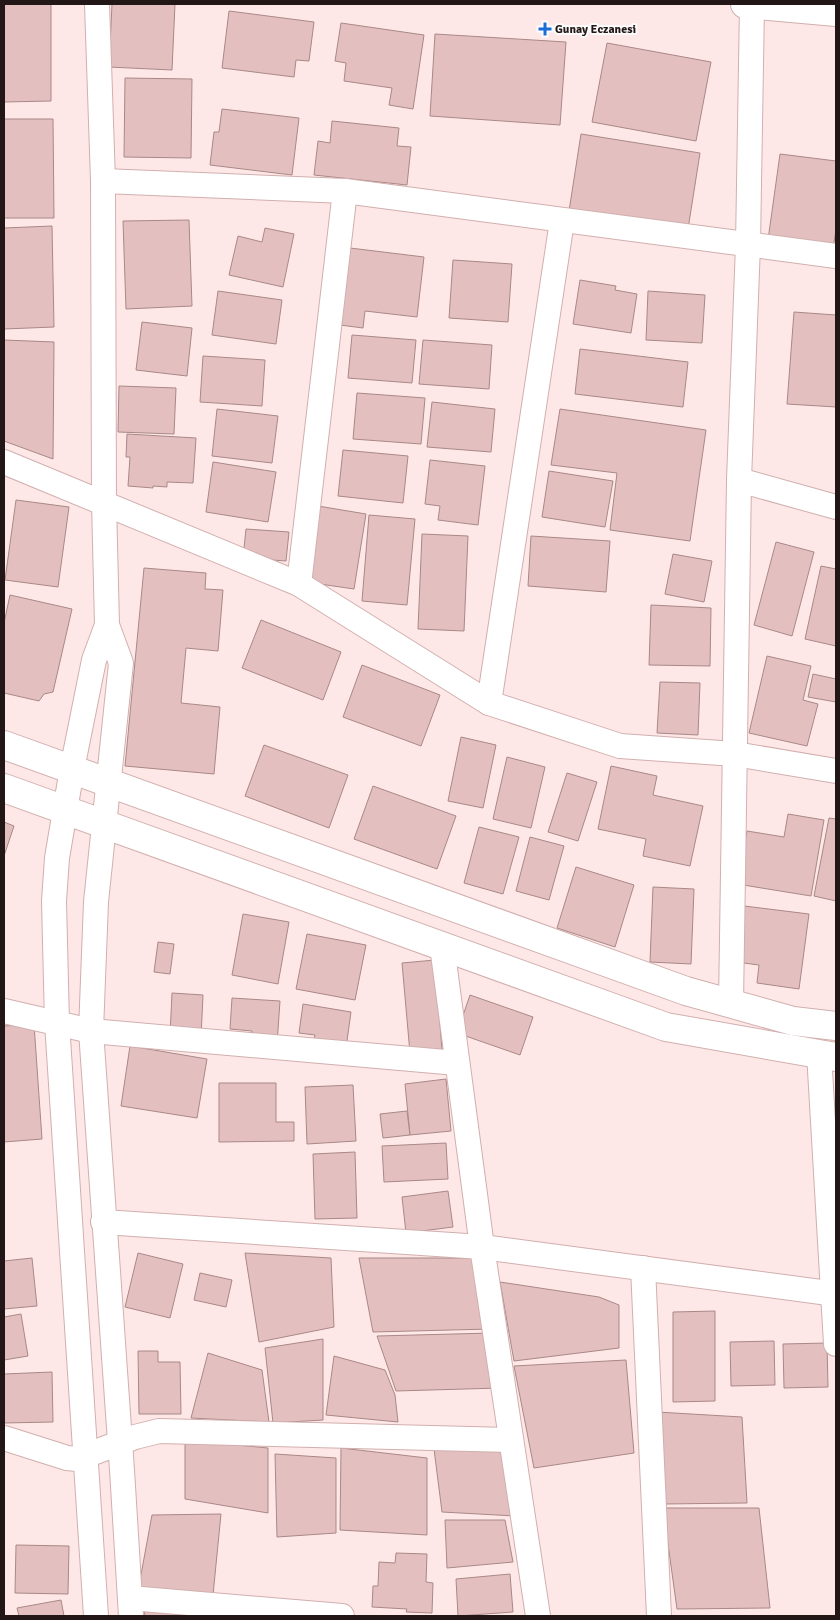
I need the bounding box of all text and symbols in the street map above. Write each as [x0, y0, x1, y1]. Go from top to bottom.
place label: Gunay Eczanesi [555, 22, 636, 37]
marker: Gunay Eczanesi [539, 23, 551, 35]

